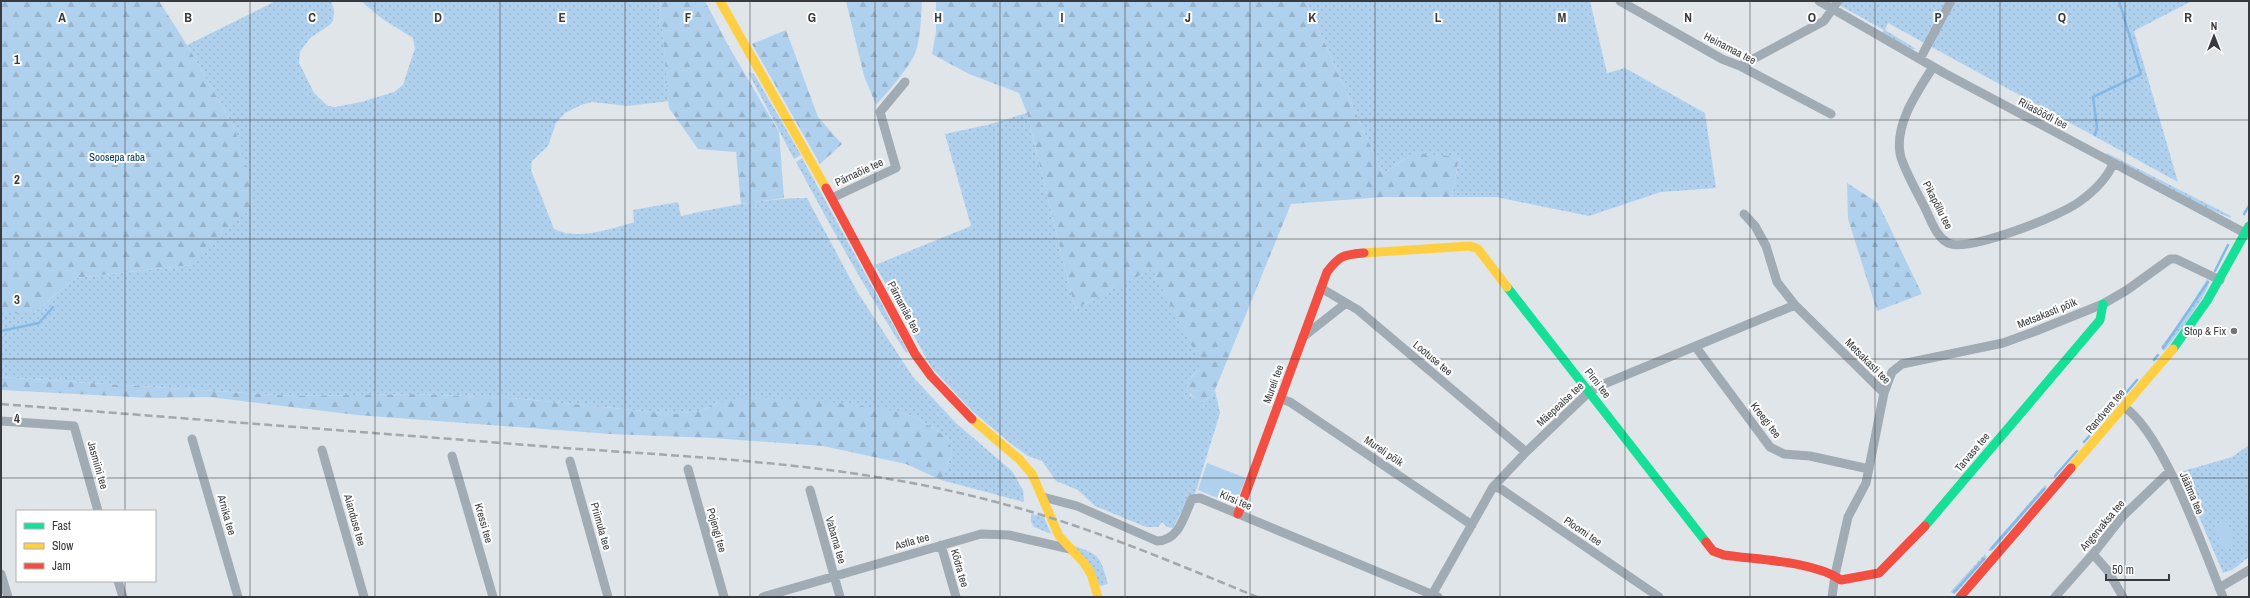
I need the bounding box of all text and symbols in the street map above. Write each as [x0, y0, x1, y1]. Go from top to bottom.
text: A [58, 9, 66, 26]
text: B [184, 9, 192, 26]
text: C [308, 9, 316, 26]
text: D [434, 9, 442, 26]
text: E [558, 9, 566, 26]
text: F [685, 9, 692, 26]
text: G [808, 9, 816, 26]
text: H [934, 9, 942, 26]
text: I [1061, 9, 1064, 26]
text: J [1185, 9, 1191, 26]
text: K [1308, 9, 1316, 26]
text: L [1435, 9, 1442, 26]
text: M [1558, 9, 1567, 26]
text: N [1684, 9, 1692, 26]
text: O [1808, 9, 1816, 26]
text: P [1934, 9, 1942, 26]
text: Q [2058, 9, 2066, 26]
text: R [2184, 9, 2192, 26]
north arrow [2194, 16, 2234, 56]
text: N [2211, 19, 2217, 33]
street label: Heinamaa tee [1702, 29, 1758, 67]
text: 1 [14, 51, 20, 68]
street label: Riiasöödi tee [2016, 94, 2070, 132]
park label: Soosepa raba [89, 150, 145, 164]
street label: Pärnaõie tee [833, 155, 885, 189]
text: 2 [14, 171, 20, 188]
street label: Pikapõllu tee [1920, 179, 1956, 231]
street label: Pärnamäe tee [885, 279, 923, 335]
text: 3 [14, 291, 20, 308]
street label: Metsakasti põik [2015, 294, 2079, 331]
place label: Stop & Fix [2184, 324, 2226, 338]
marker: Stop & Fix [2229, 326, 2239, 336]
street label: Metsakasti tee [1842, 335, 1894, 387]
street label: Lootuse tee [1410, 337, 1456, 379]
street label: Mureli tee [1260, 363, 1286, 405]
street label: Pirni tee [1582, 365, 1614, 401]
street label: Mäepealse tee [1534, 379, 1586, 429]
street label: Randvere tee [2082, 386, 2128, 436]
street label: Kreegi tee [1748, 399, 1784, 441]
text: 4 [14, 410, 20, 427]
street label: Tarvase tee [1952, 430, 1992, 474]
street label: Mureli põik [1362, 433, 1407, 470]
street label: Jasmiini tee [84, 439, 112, 491]
street label: Jäätma tee [2177, 470, 2207, 516]
street label: Kirsi tee [1218, 487, 1254, 513]
street label: Arnika tee [214, 492, 239, 537]
street label: Aianduse tee [341, 492, 369, 547]
street label: Angervaksa tee [2076, 496, 2128, 554]
street label: Priimula tee [588, 501, 614, 551]
street label: Kressi tee [472, 502, 496, 544]
street label: Pojengi tee [704, 506, 730, 554]
legend [16, 510, 156, 582]
street label: Ploomi tee [1561, 513, 1605, 549]
street label: Vabarna tee [823, 515, 849, 565]
text: Fast [52, 518, 71, 534]
street label: Astla tee [892, 529, 931, 553]
text: Slow [52, 538, 74, 554]
street label: Kõdra tee [948, 547, 972, 589]
scale bar [2106, 556, 2169, 582]
text: Jam [52, 558, 71, 574]
text: 50 m [2112, 562, 2134, 578]

